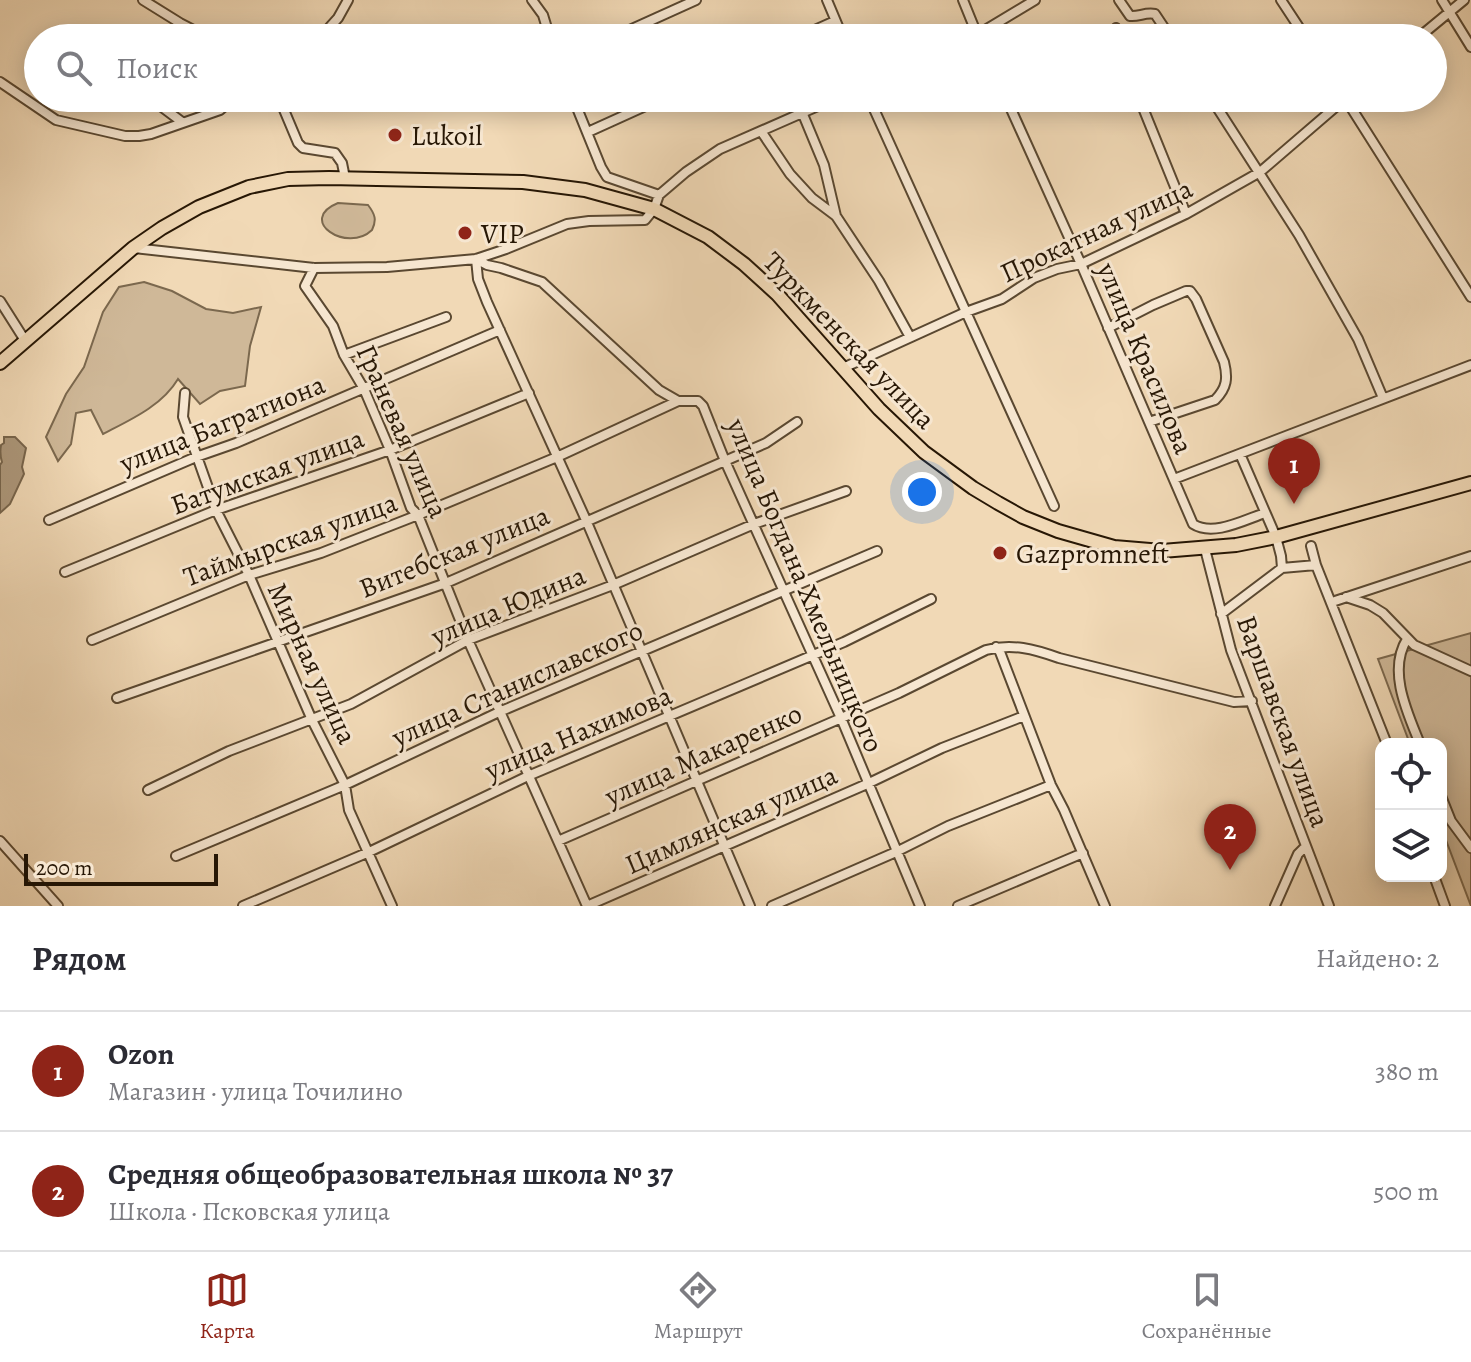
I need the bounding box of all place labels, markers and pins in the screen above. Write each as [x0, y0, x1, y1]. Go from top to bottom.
place label: Lukoil [411, 117, 483, 155]
marker: Lukoil [386, 126, 404, 144]
place label: VIP [480, 215, 524, 253]
marker: VIP [456, 224, 474, 242]
pin: 1 [1268, 438, 1320, 504]
place label: Gazpromneft [1016, 535, 1169, 573]
marker: Gazpromneft [991, 544, 1009, 562]
pin: 2 [1204, 804, 1256, 870]

